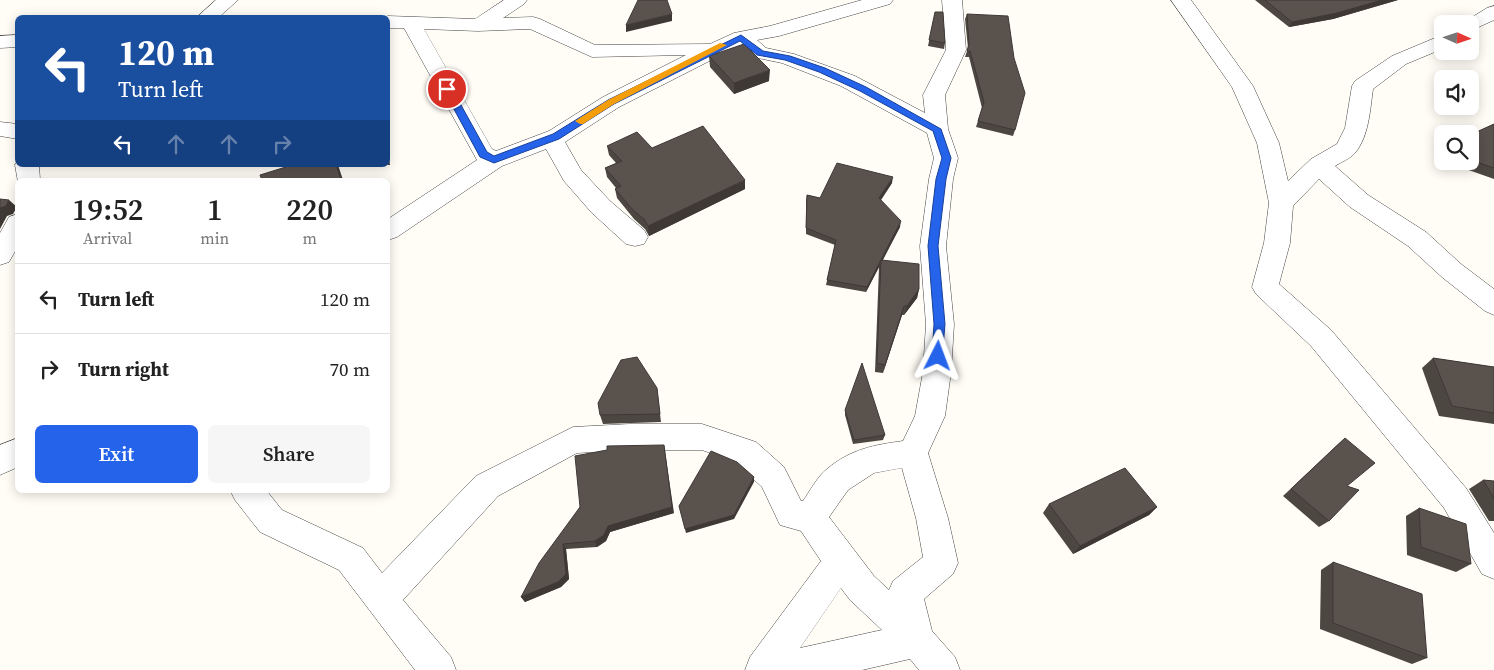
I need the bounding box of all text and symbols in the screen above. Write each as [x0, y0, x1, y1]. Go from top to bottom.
north arrow [1434, 15, 1479, 60]
map controls [1434, 15, 1479, 170]
text: 120 m [118, 29, 214, 77]
icon: left [35, 35, 100, 100]
pin [426, 68, 468, 110]
button: sound [1434, 70, 1479, 115]
text: Turn left [118, 74, 203, 104]
icon: arrive [433, 75, 461, 103]
button: search [1434, 125, 1479, 170]
icon: left [109, 130, 137, 158]
icon: ahead [162, 130, 190, 158]
icon: ahead [215, 130, 243, 158]
icon: right [268, 130, 296, 158]
text: 19:52 [72, 189, 143, 230]
text: 1 [207, 189, 223, 230]
text: 220 [286, 189, 333, 230]
text: Arrival [83, 227, 132, 249]
text: min [200, 227, 229, 249]
text: m [302, 227, 317, 249]
icon: left [35, 285, 63, 313]
text: Turn left [78, 286, 154, 312]
text: 120 m [320, 286, 370, 312]
position arrow [911, 329, 963, 381]
icon: right [35, 355, 63, 383]
text: Turn right [78, 356, 169, 382]
text: 70 m [329, 356, 370, 382]
button: Exit [35, 425, 198, 483]
button: Share [208, 425, 370, 483]

